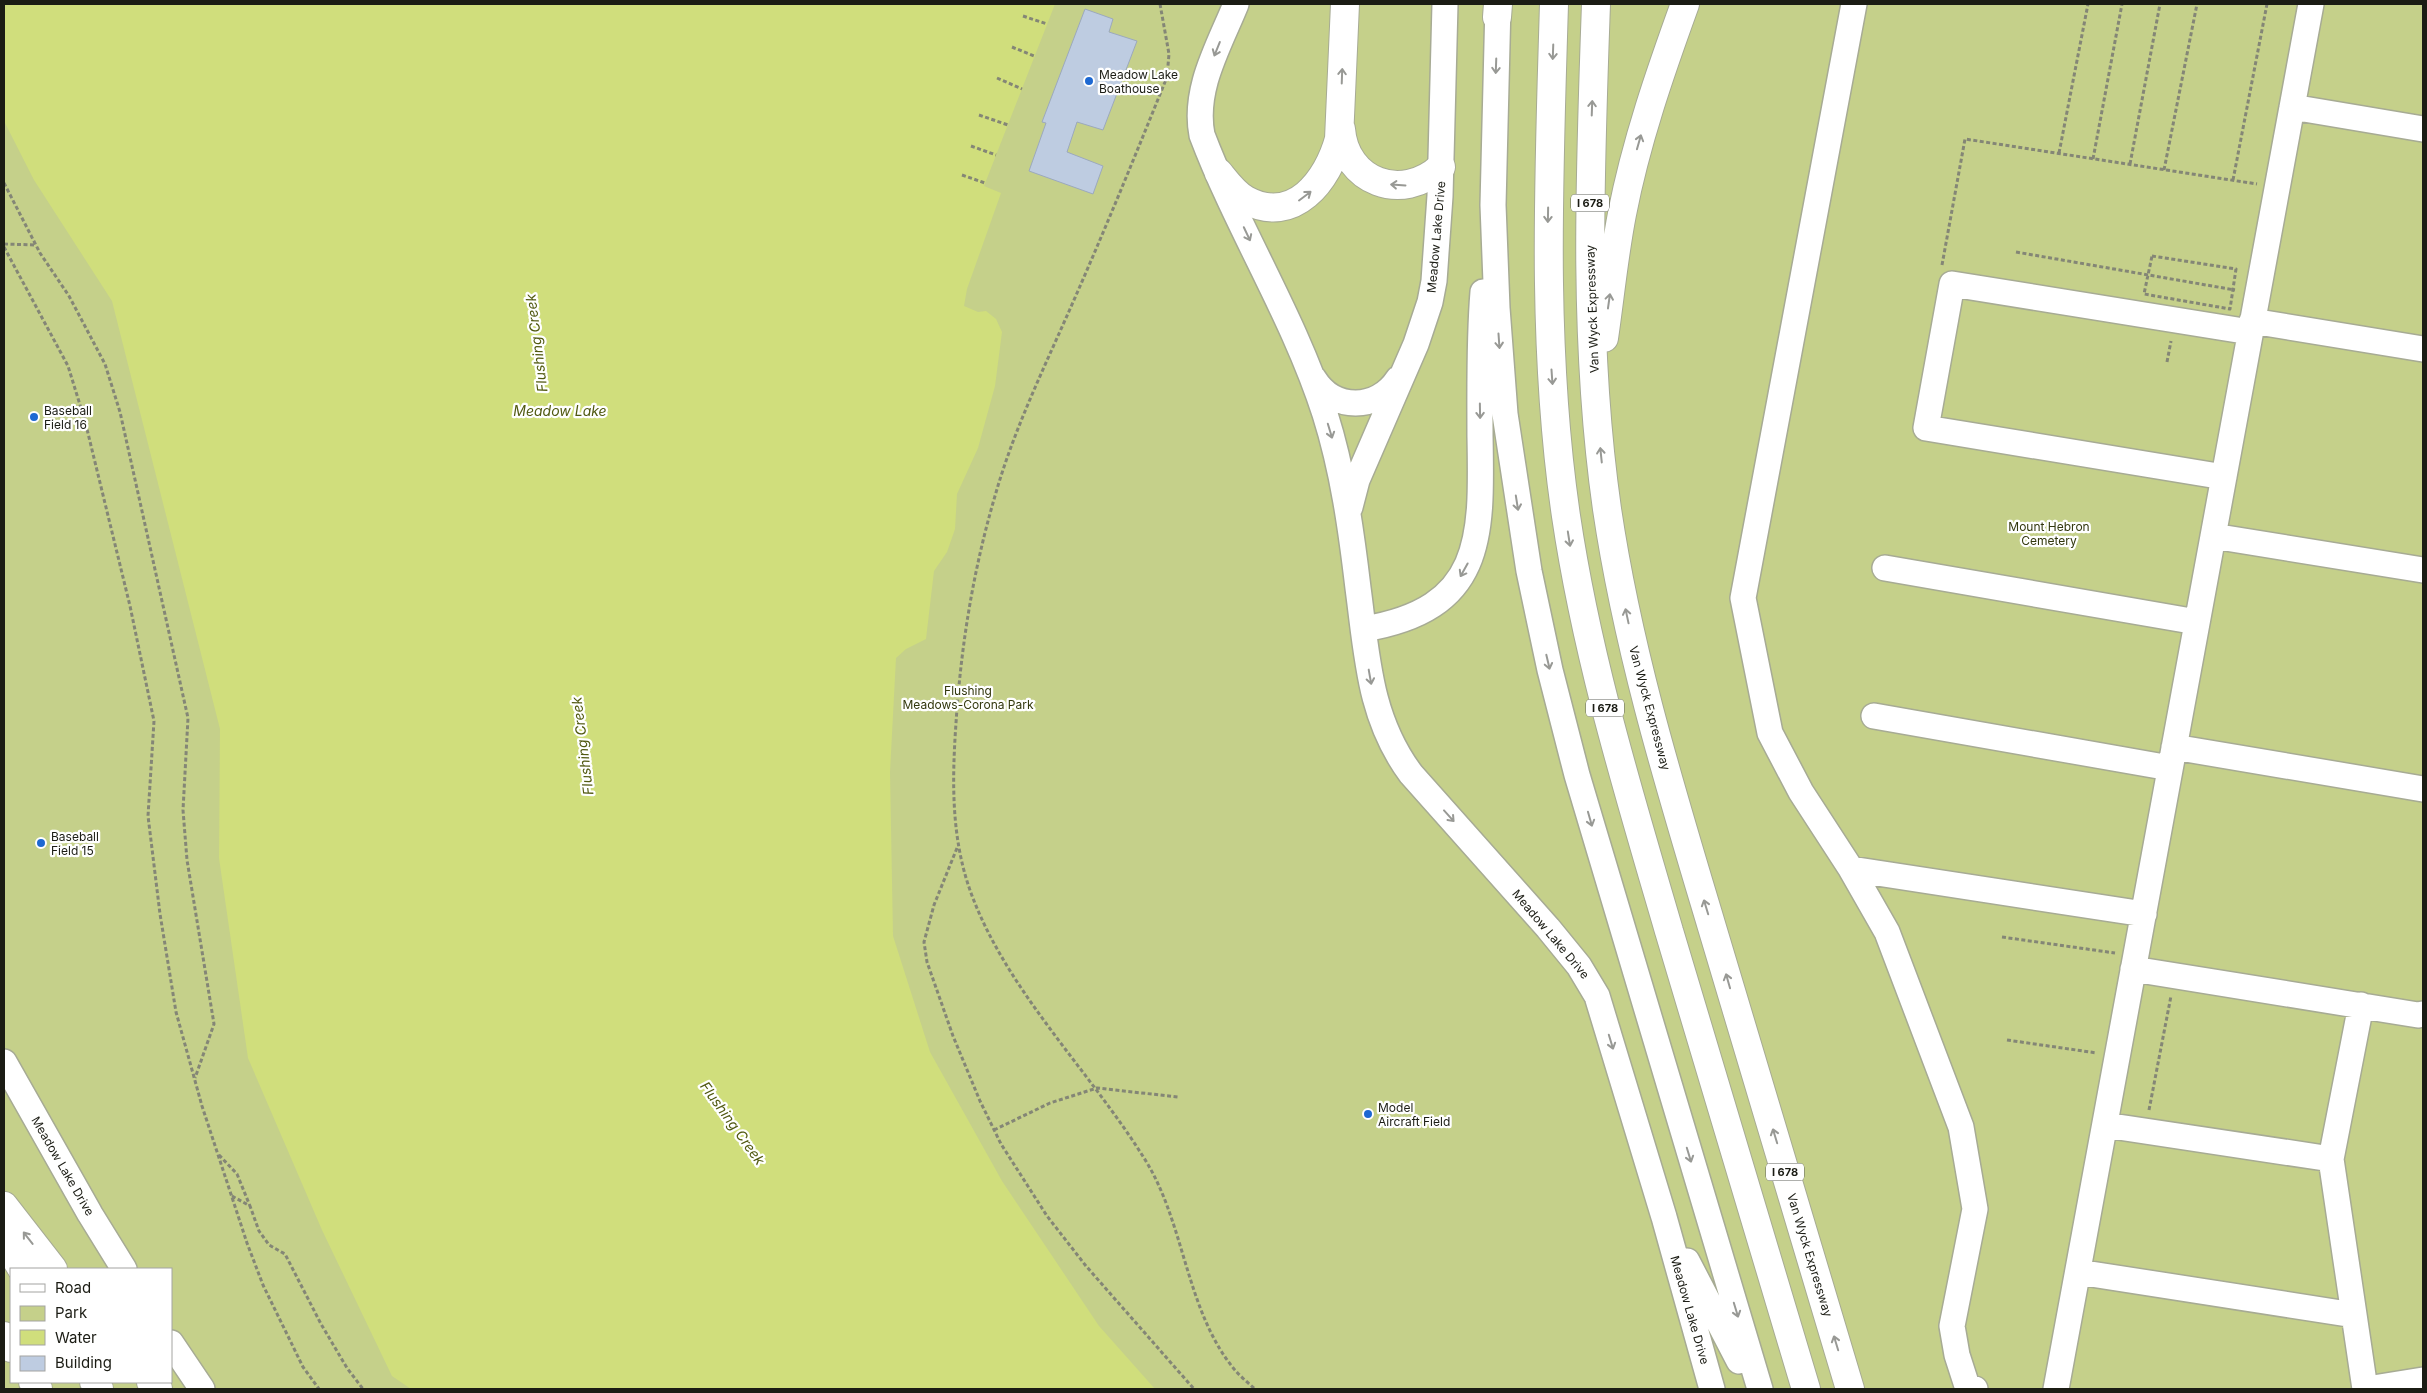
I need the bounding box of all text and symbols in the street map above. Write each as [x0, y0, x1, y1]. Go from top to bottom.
one-way arrow [1212, 42, 1221, 57]
one-way arrow [1548, 44, 1557, 60]
one-way arrow [1491, 58, 1501, 74]
place label: Meadow Lake Boathouse [1099, 67, 1178, 96]
one-way arrow [1337, 68, 1347, 84]
marker: Meadow Lake Boathouse [1083, 75, 1095, 87]
one-way arrow [1588, 101, 1597, 117]
one-way arrow [1635, 134, 1644, 150]
one-way arrow [1390, 180, 1406, 189]
street label: Meadow Lake Drive [1424, 180, 1448, 294]
one-way arrow [1298, 191, 1312, 201]
road number: I 678 [1571, 194, 1609, 212]
one-way arrow [1543, 206, 1553, 223]
one-way arrow [1242, 226, 1252, 241]
street label: Van Wyck Expressway [1582, 244, 1602, 373]
water label: Flushing Creek [522, 293, 550, 393]
one-way arrow [1604, 294, 1614, 310]
one-way arrow [1494, 333, 1504, 349]
one-way arrow [1547, 369, 1556, 385]
water label: Meadow Lake [513, 402, 607, 419]
one-way arrow [1475, 402, 1485, 418]
place label: Baseball Field 16 [44, 403, 92, 432]
marker: Baseball Field 16 [28, 411, 40, 423]
one-way arrow [1326, 423, 1336, 439]
one-way arrow [1596, 448, 1606, 464]
one-way arrow [1512, 494, 1522, 510]
park label: Mount Hebron Cemetery [2008, 519, 2090, 548]
one-way arrow [1565, 530, 1575, 546]
one-way arrow [1458, 562, 1468, 577]
one-way arrow [1621, 608, 1631, 624]
street label: Van Wyck Expressway [1626, 644, 1674, 772]
one-way arrow [1544, 653, 1553, 669]
one-way arrow [1366, 669, 1376, 685]
park label: Flushing Meadows-Corona Park [902, 683, 1034, 712]
water label: Flushing Creek [568, 696, 596, 796]
road number: I 678 [1586, 700, 1624, 716]
one-way arrow [1443, 810, 1454, 823]
one-way arrow [1585, 811, 1595, 827]
place label: Baseball Field 15 [51, 829, 99, 858]
marker: Baseball Field 15 [35, 837, 47, 849]
street label: Meadow Lake Drive [1509, 886, 1593, 982]
one-way arrow [1701, 900, 1711, 916]
one-way arrow [1722, 973, 1732, 989]
one-way arrow [1607, 1034, 1617, 1050]
water label: Flushing Creek [697, 1078, 769, 1168]
place label: Model Aircraft Field [1378, 1100, 1450, 1129]
marker: Model Aircraft Field [1362, 1108, 1374, 1120]
street label: Meadow Lake Drive [28, 1114, 98, 1218]
one-way arrow [1769, 1129, 1779, 1145]
one-way arrow [1685, 1146, 1695, 1162]
road number: I 678 [1766, 1164, 1804, 1180]
street label: Van Wyck Expressway [1784, 1191, 1836, 1319]
one-way arrow [23, 1231, 34, 1244]
street label: Meadow Lake Drive [1667, 1254, 1713, 1366]
legend [10, 1268, 172, 1383]
text: Road [55, 1278, 91, 1297]
one-way arrow [1732, 1302, 1741, 1318]
text: Park [55, 1303, 88, 1322]
text: Water [55, 1328, 97, 1347]
one-way arrow [1830, 1335, 1840, 1351]
text: Building [55, 1353, 112, 1372]

